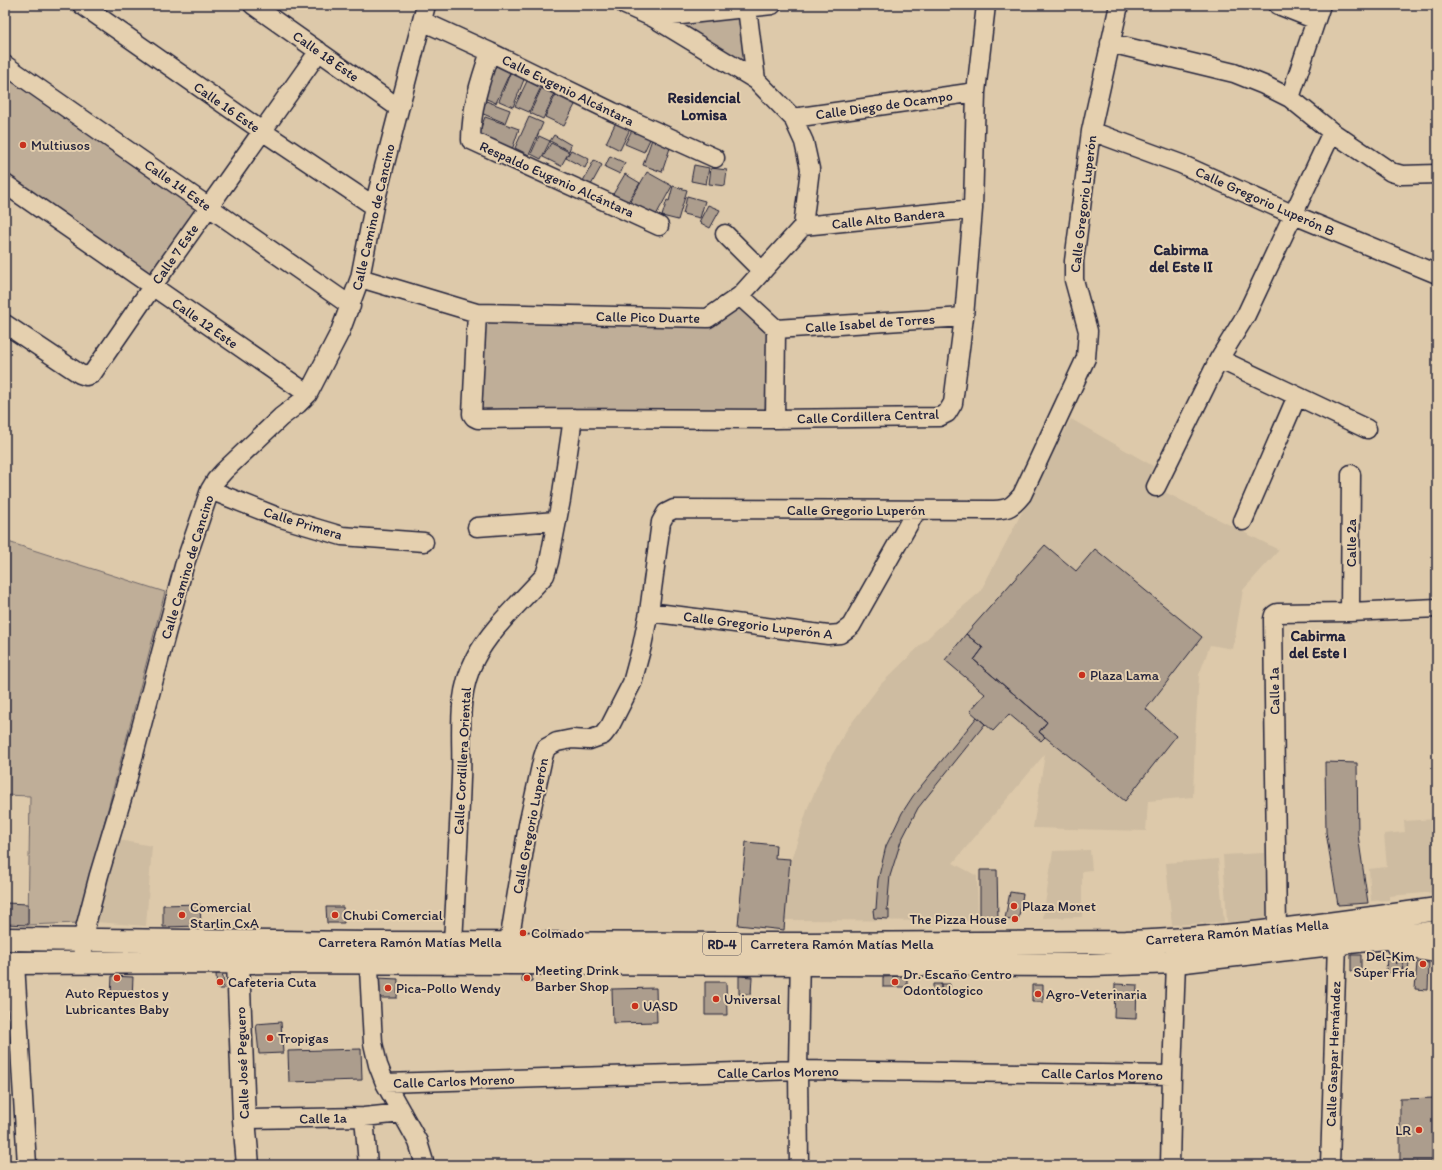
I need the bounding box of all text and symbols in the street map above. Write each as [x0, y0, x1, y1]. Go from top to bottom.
street label: Calle 18 Este [289, 27, 362, 86]
street label: Calle Eugenio Alcántara [499, 51, 637, 130]
street label: Calle 16 Este [190, 78, 263, 137]
street label: Calle Diego de Ocampo [814, 87, 954, 124]
district label: Residencial Lomisa [668, 89, 741, 124]
street label: Calle Gregorio Luperón [1067, 134, 1100, 274]
place label: Multiusos [31, 137, 90, 154]
street label: Respaldo Eugenio Alcántara [477, 138, 637, 221]
marker: Multiusos [18, 140, 28, 150]
street label: Calle Camino de Cancino [348, 142, 399, 292]
street label: Calle 14 Este [141, 156, 215, 215]
street label: Calle Gregorio Luperón B [1193, 163, 1337, 240]
street label: Calle Alto Bandera [831, 204, 946, 233]
street label: Calle 7 Este [148, 220, 203, 288]
district label: Cabirma del Este II [1149, 241, 1213, 276]
street label: Calle 12 Este [168, 294, 241, 353]
street label: Calle Pico Duarte [596, 308, 700, 327]
street label: Calle Isabel de Torres [805, 310, 936, 337]
street label: Calle Cordillera Central [797, 406, 939, 427]
street label: Calle Camino de Cancino [157, 493, 218, 641]
street label: Calle Gregorio Luperón [787, 502, 926, 519]
street label: Calle Primera [261, 503, 345, 544]
street label: Calle 2a [1343, 518, 1360, 567]
street label: Calle Gregorio Luperón A [682, 608, 834, 643]
district label: Cabirma del Este I [1289, 627, 1347, 662]
street label: Calle 1a [1266, 666, 1283, 715]
place label: Plaza Lama [1090, 667, 1160, 684]
marker: Plaza Lama [1077, 670, 1087, 680]
street label: Calle Cordillera Oriental [450, 687, 475, 835]
street label: Calle Gregorio Luperón [509, 756, 552, 896]
place label: Plaza Monet [1022, 898, 1096, 915]
place label: Comercial Starlin CxA [190, 899, 259, 932]
marker: Plaza Monet [1009, 901, 1019, 911]
place label: Chubi Comercial [343, 907, 443, 924]
marker: Comercial Starlin CxA [177, 910, 187, 920]
marker: Chubi Comercial [330, 910, 340, 920]
place label: The Pizza House [909, 911, 1007, 928]
marker: The Pizza House [1010, 914, 1020, 924]
street label: Carretera Ramón Matías Mella [1145, 916, 1330, 949]
place label: Colmado [531, 925, 584, 942]
marker: Colmado [518, 928, 528, 938]
road number: RD-4 [703, 933, 741, 955]
street label: Carretera Ramón Matías Mella [318, 934, 503, 951]
street label: Carretera Ramón Matías Mella [750, 936, 935, 953]
place label: Del-Kim Súper Fría [1354, 948, 1416, 981]
marker: Del-Kim Súper Fría [1418, 959, 1428, 969]
place label: Meeting Drink Barber Shop [535, 962, 620, 995]
place label: Dr. Escaño Centro Odontologico [903, 966, 1012, 999]
marker: Auto Repuestos y Lubricantes Baby [112, 973, 122, 983]
marker: Meeting Drink Barber Shop [522, 973, 532, 983]
place label: Cafeteria Cuta [228, 974, 317, 991]
marker: Cafeteria Cuta [215, 977, 225, 987]
marker: Dr. Escaño Centro Odontologico [890, 977, 900, 987]
place label: Pica-Pollo Wendy [396, 980, 501, 997]
street label: Calle Gaspar Hernández [1322, 980, 1345, 1127]
marker: Pica-Pollo Wendy [383, 983, 393, 993]
place label: Auto Repuestos y Lubricantes Baby [65, 985, 169, 1018]
place label: Agro-Veterinaria [1046, 986, 1148, 1003]
marker: Agro-Veterinaria [1033, 989, 1043, 999]
place label: Universal [724, 991, 781, 1008]
marker: Universal [711, 994, 721, 1004]
place label: UASD [643, 998, 678, 1015]
marker: UASD [630, 1001, 640, 1011]
street label: Calle José Peguero [232, 1006, 253, 1120]
place label: Tropigas [278, 1030, 329, 1047]
marker: Tropigas [265, 1033, 275, 1043]
street label: Calle Carlos Moreno [717, 1063, 839, 1082]
street label: Calle Carlos Moreno [1041, 1065, 1163, 1084]
street label: Calle Carlos Moreno [393, 1071, 515, 1092]
street label: Calle 1a [299, 1110, 348, 1127]
place label: LR [1395, 1122, 1411, 1139]
marker: LR [1414, 1125, 1424, 1135]

